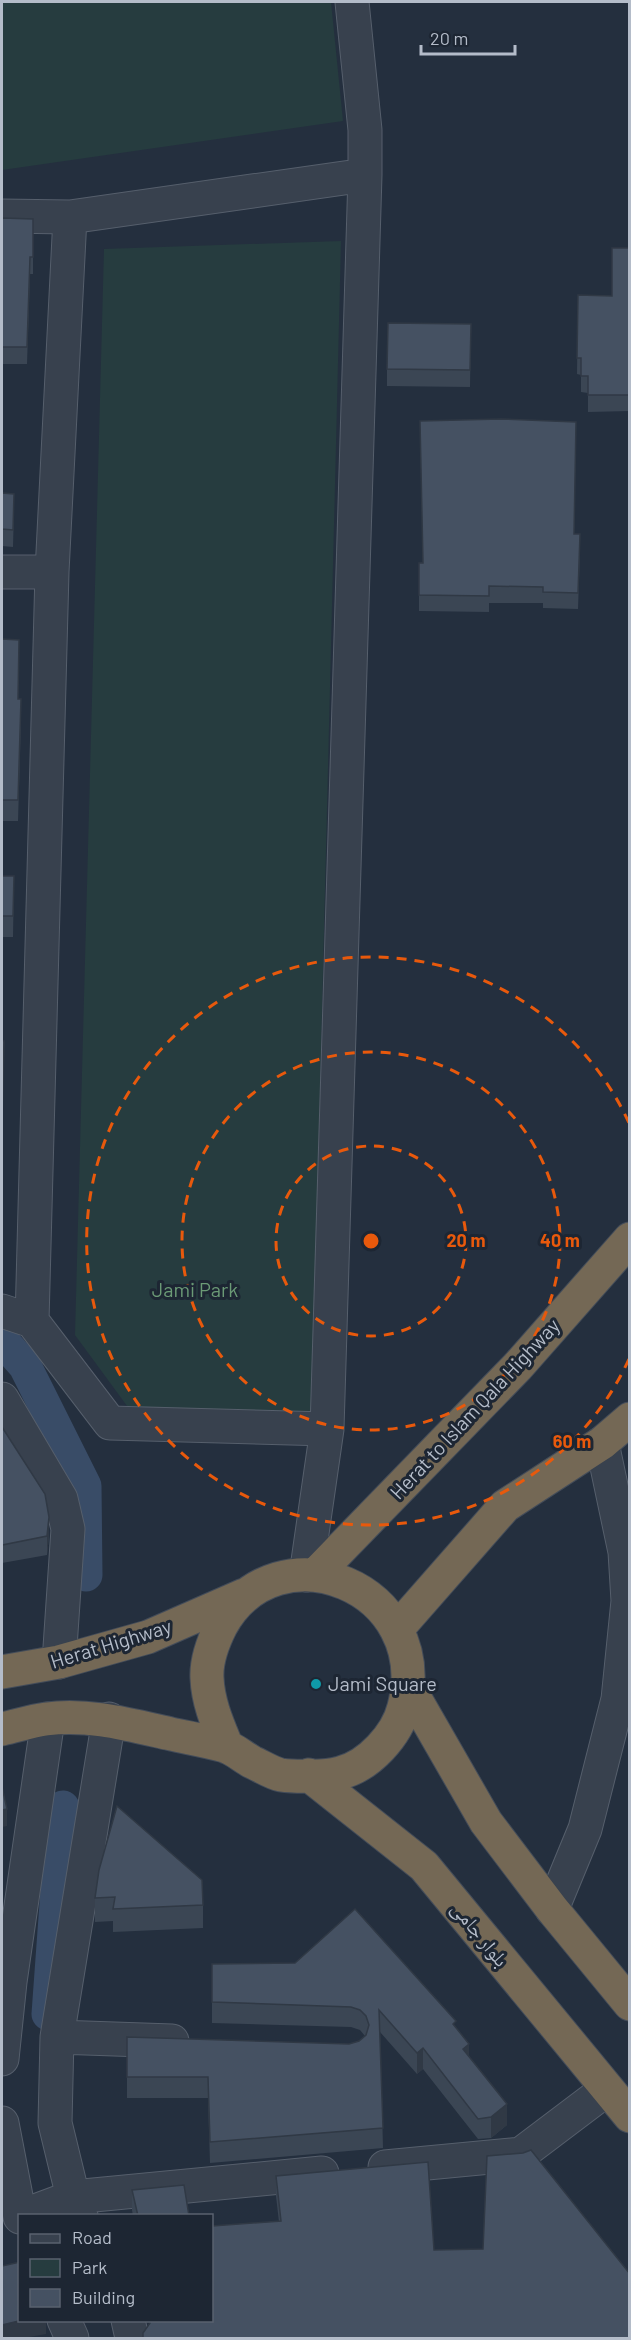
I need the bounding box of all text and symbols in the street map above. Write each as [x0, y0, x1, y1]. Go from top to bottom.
scale bar [421, 18, 516, 56]
text: 20 m [430, 27, 468, 49]
text: 20 m [447, 1229, 485, 1251]
text: 40 m [540, 1229, 580, 1251]
centre of rings [361, 1231, 381, 1251]
park label: Jami Park [152, 1277, 238, 1301]
street label: Herat to Islam Qala Highway [384, 1313, 564, 1503]
text: 60 m [553, 1430, 591, 1452]
street label: Herat Highway [47, 1613, 174, 1673]
place label: Jami Square [328, 1671, 437, 1695]
marker: Jami Square [309, 1677, 323, 1691]
street label: بلوار جامی [446, 1896, 514, 1971]
legend [18, 2214, 213, 2322]
text: Road [72, 2226, 112, 2248]
text: Park [72, 2256, 107, 2278]
text: Building [72, 2286, 135, 2308]

